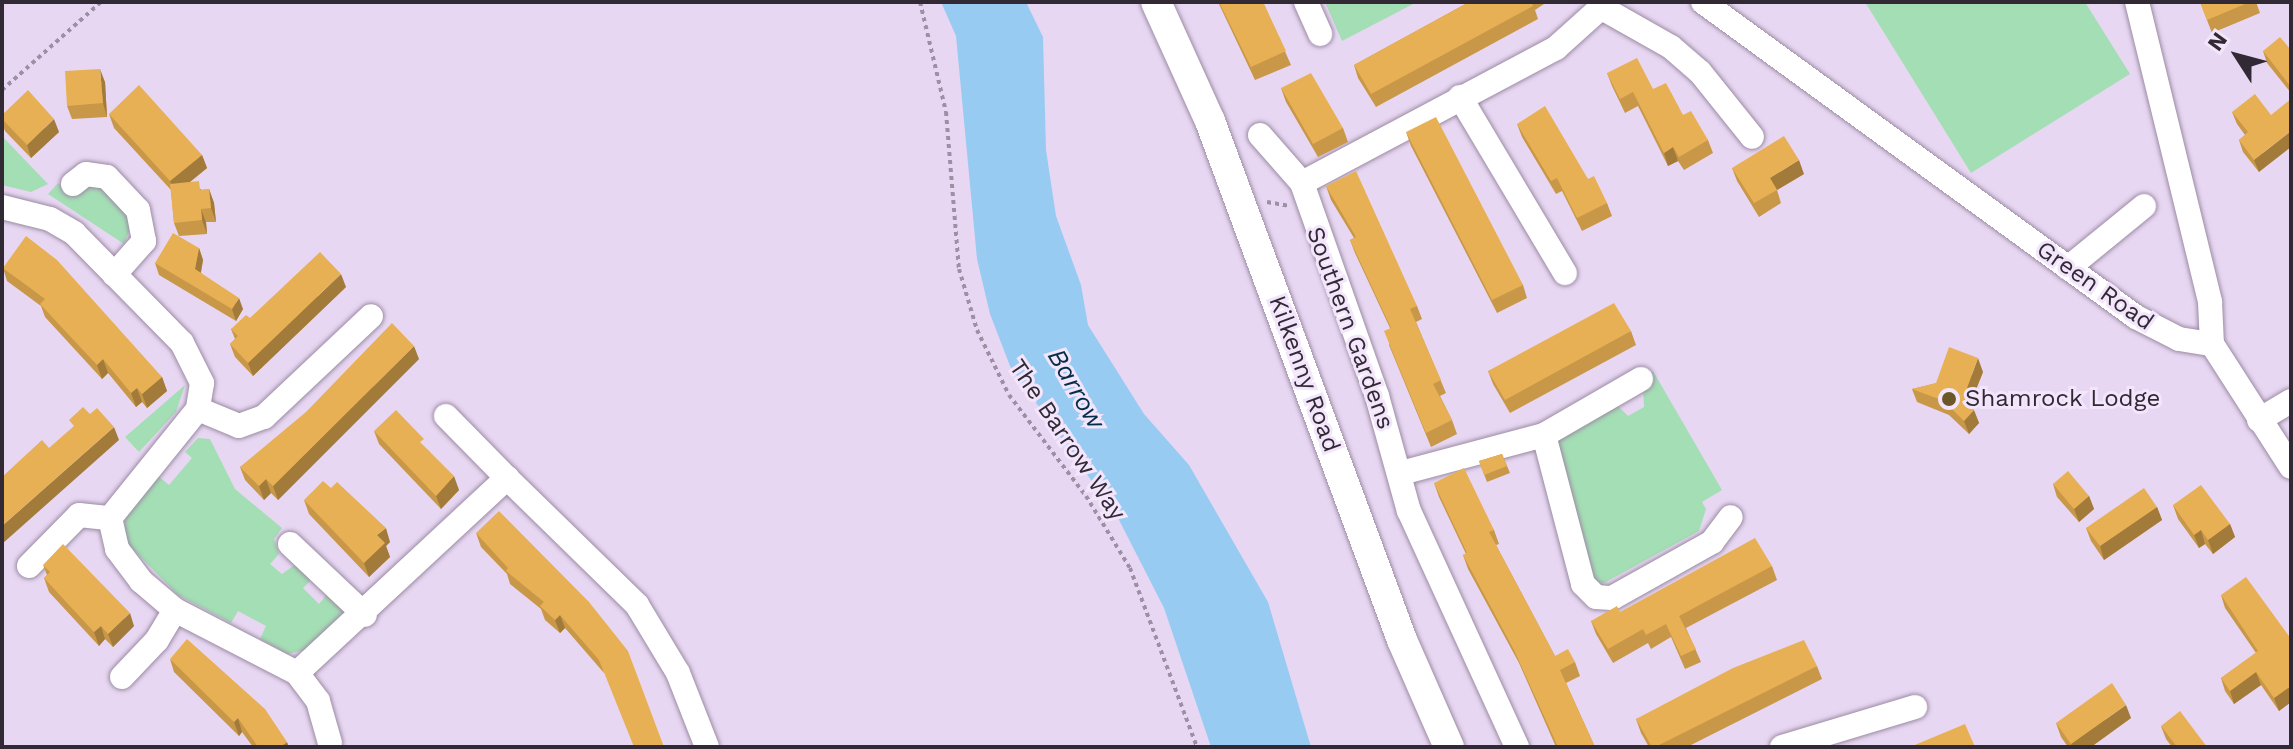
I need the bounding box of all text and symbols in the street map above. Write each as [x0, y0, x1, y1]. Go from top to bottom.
north arrow [2197, 16, 2277, 96]
text: N [2202, 28, 2232, 56]
street label: Southern Gardens [1300, 223, 1400, 433]
street label: Green Road [2031, 235, 2159, 337]
street label: Kilkenny Road [1262, 292, 1346, 456]
water label: Barrow [1041, 343, 1111, 435]
street label: The Barrow Way [1002, 354, 1132, 526]
place label: Shamrock Lodge [1965, 385, 2161, 413]
marker: Shamrock Lodge [1940, 390, 1958, 408]

